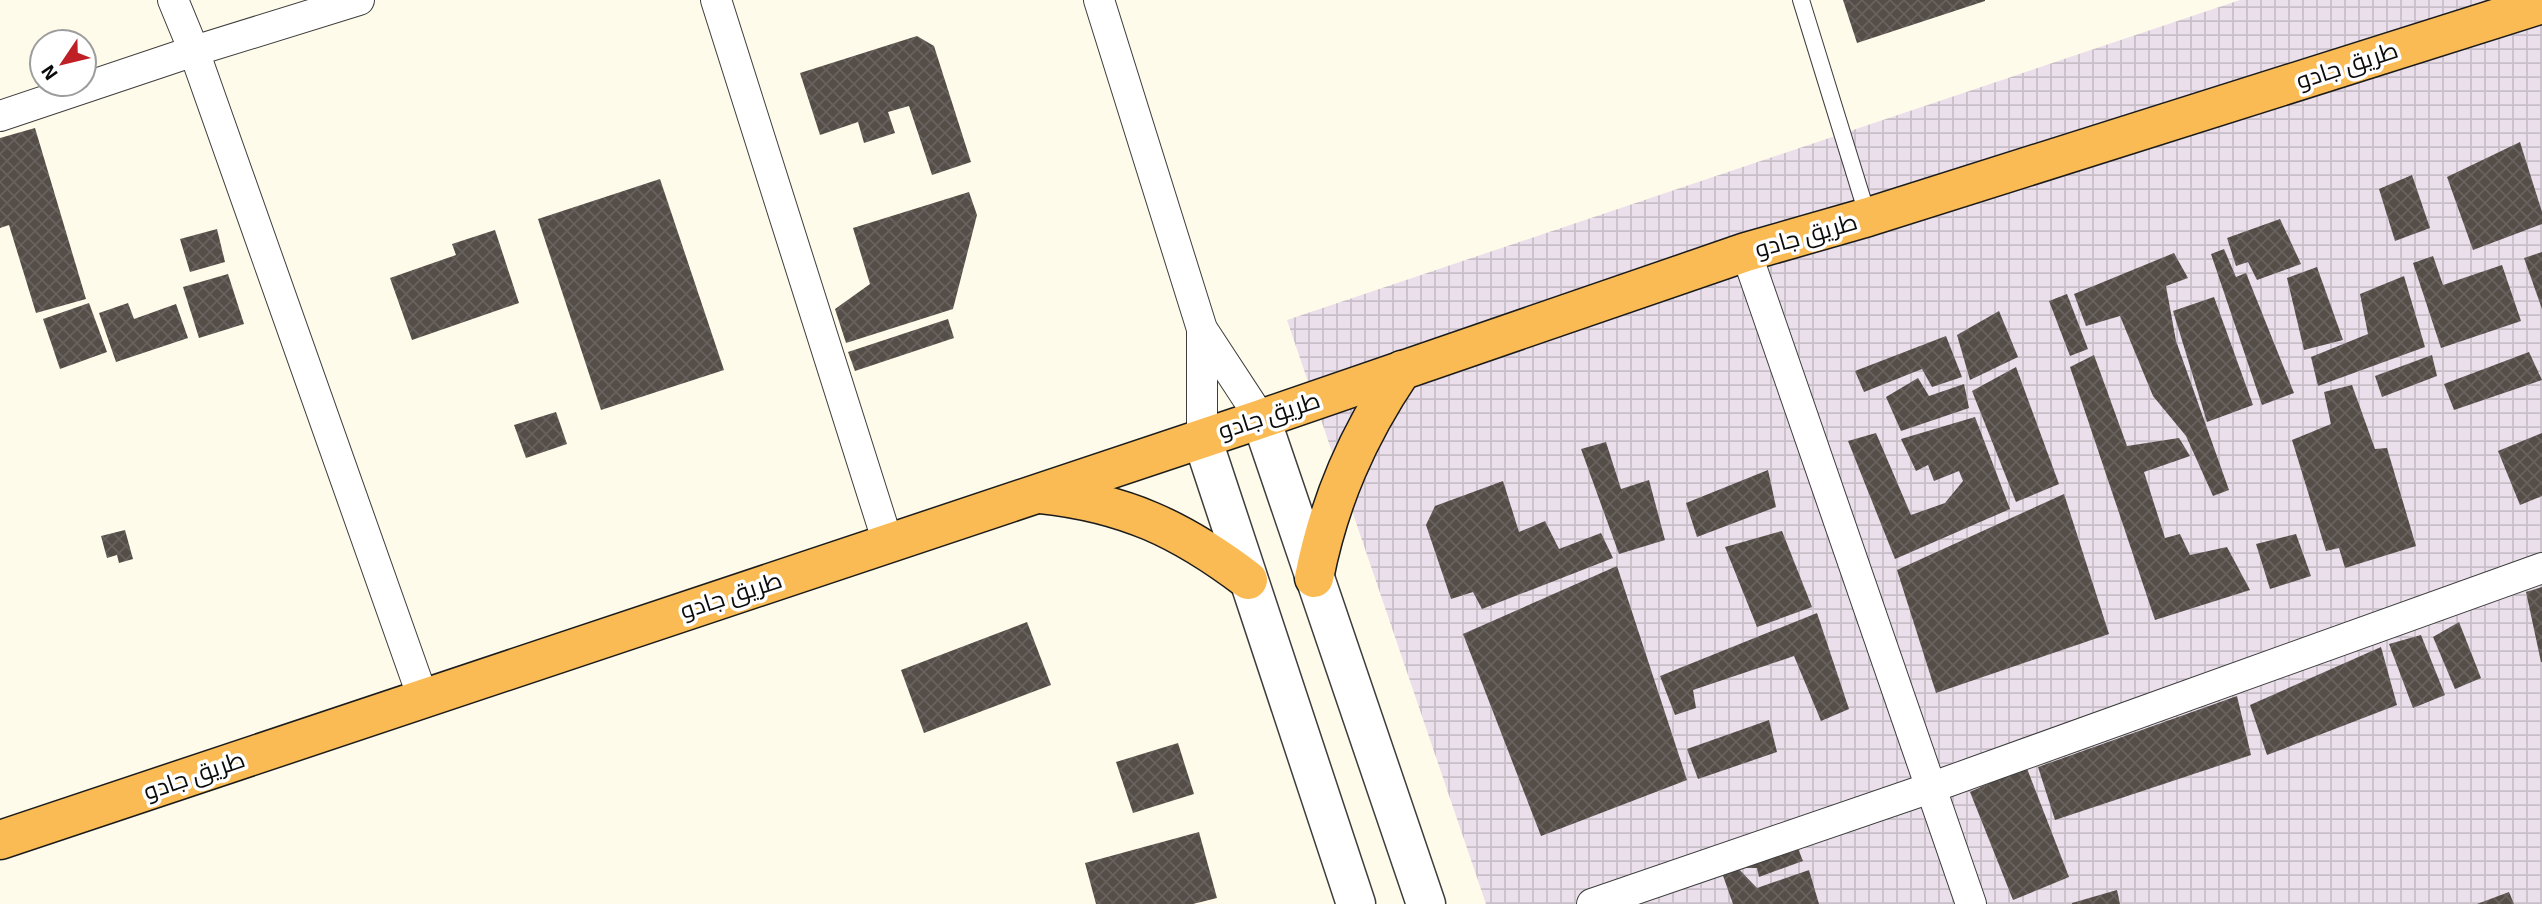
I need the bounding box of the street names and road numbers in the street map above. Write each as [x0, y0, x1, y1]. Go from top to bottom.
street label: طريق جادو [2290, 27, 2404, 103]
street label: طريق جادو [1749, 199, 1863, 271]
street label: طريق جادو [1212, 377, 1326, 453]
street label: طريق جادو [674, 557, 788, 633]
street label: طريق جادو [137, 737, 251, 813]

